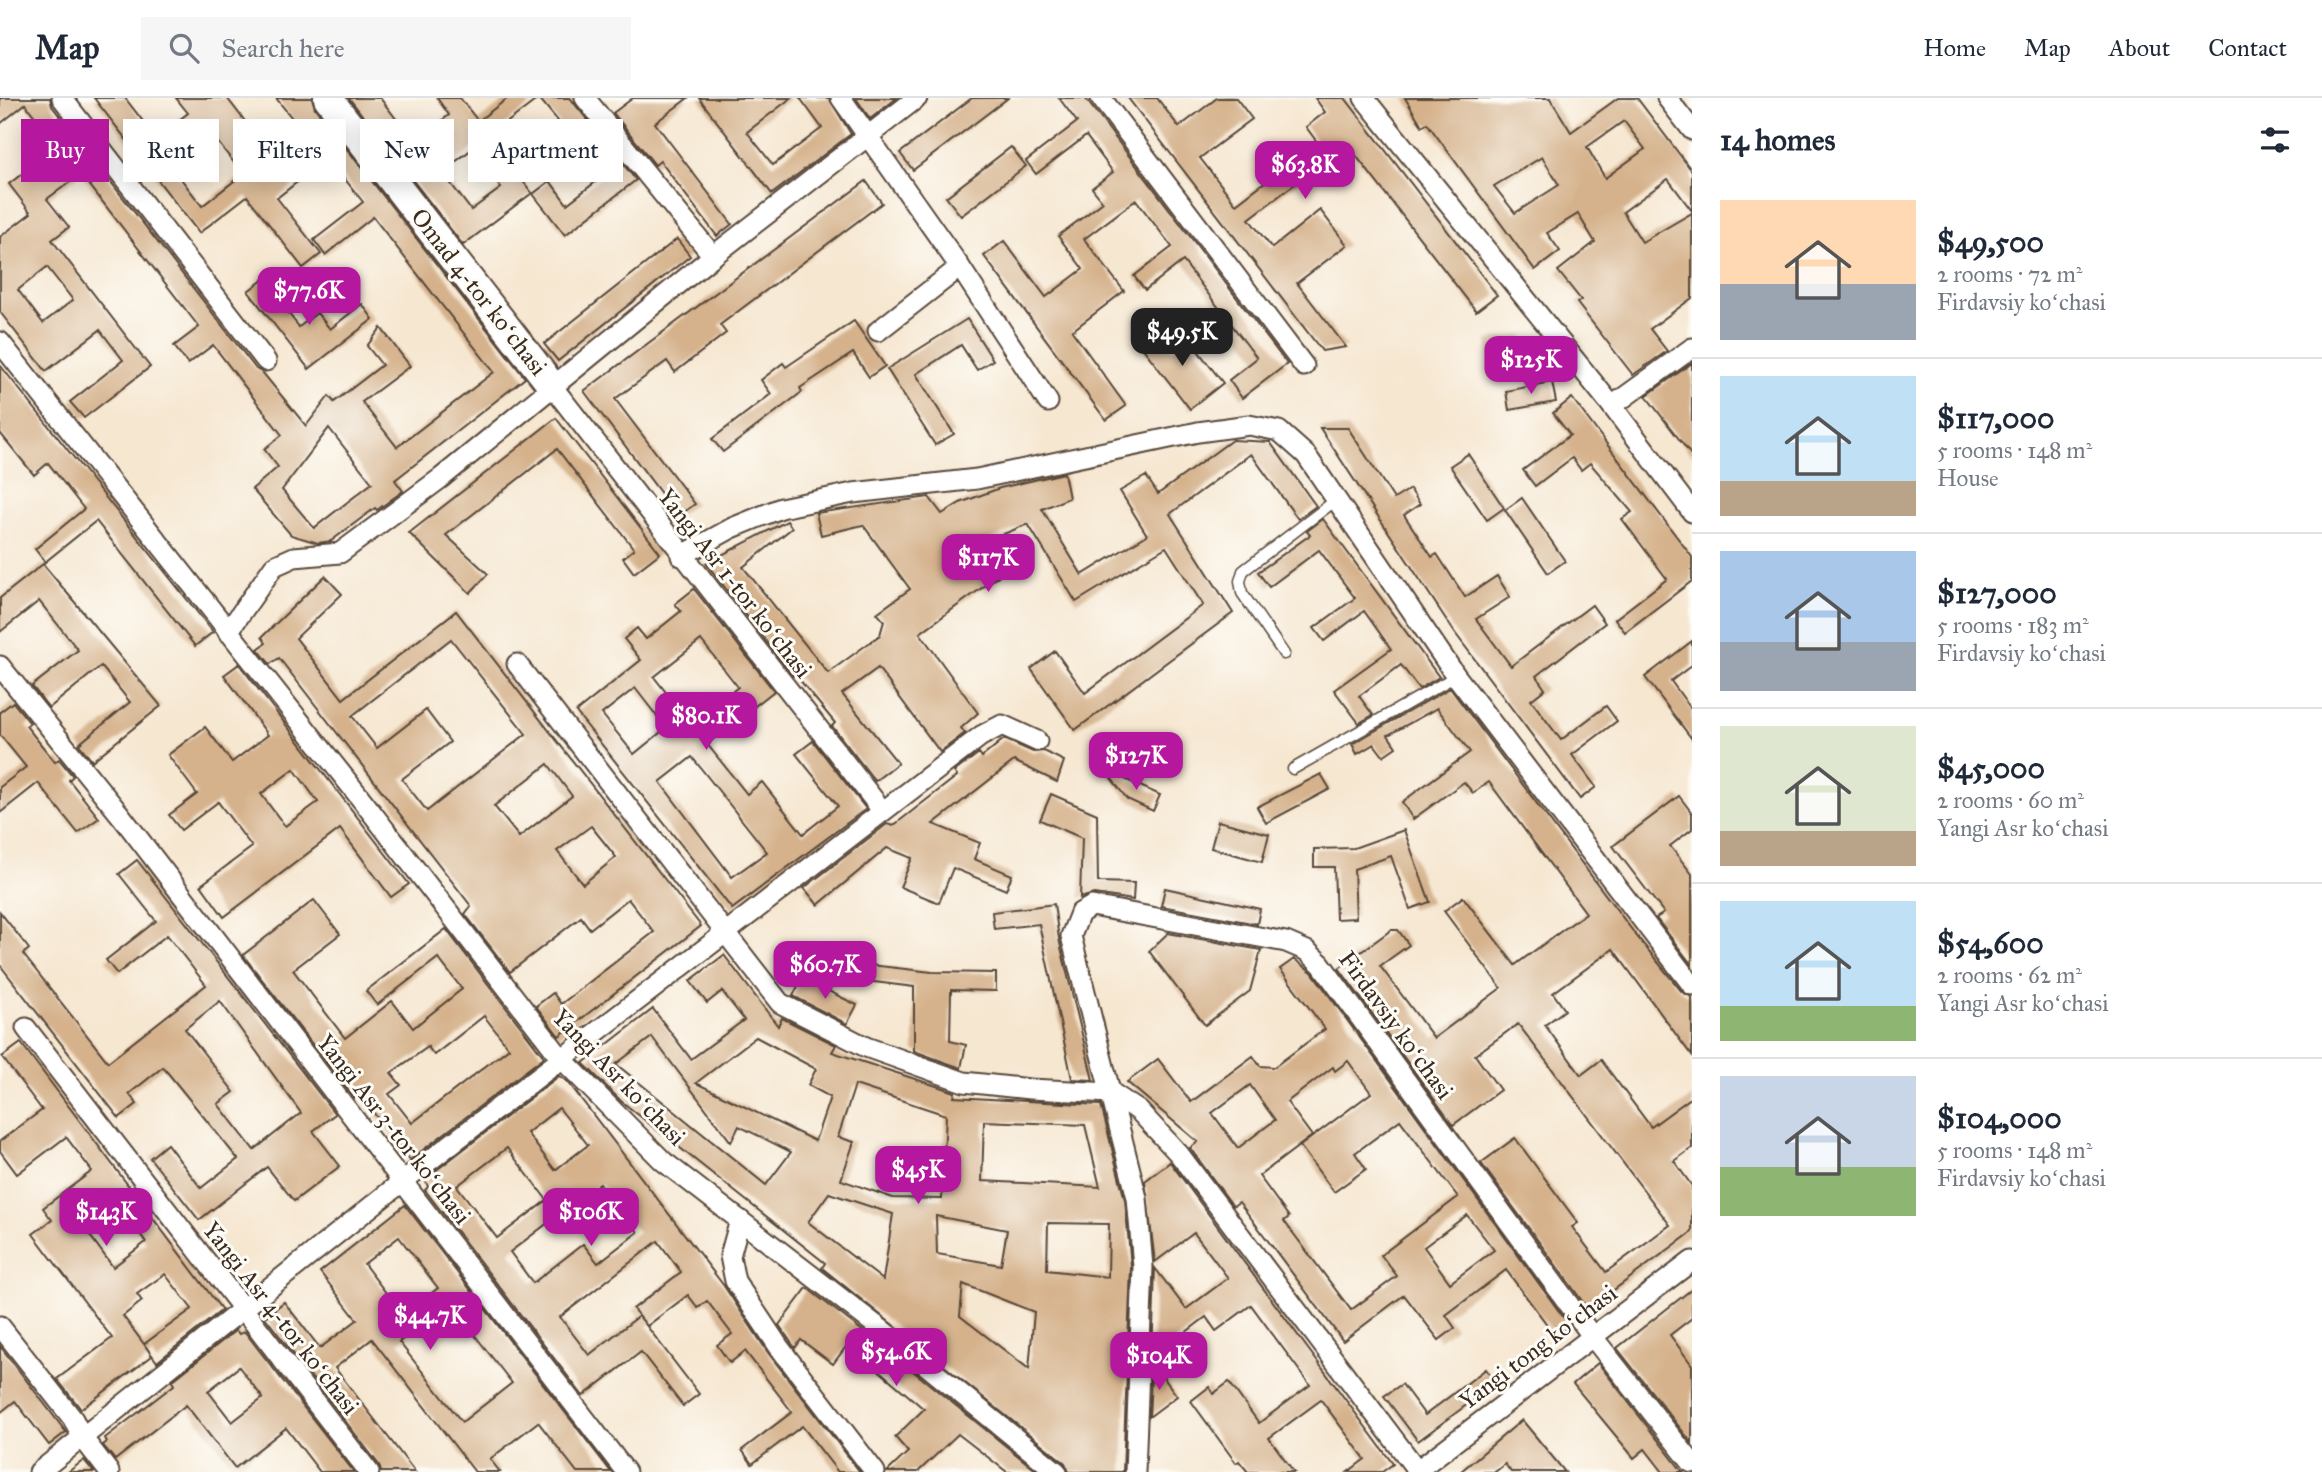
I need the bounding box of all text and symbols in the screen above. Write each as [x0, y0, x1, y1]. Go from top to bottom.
search box [141, 17, 631, 80]
text: Map [35, 28, 99, 68]
icon: search [165, 29, 203, 67]
text: Search here [221, 32, 345, 64]
text: Home [1923, 33, 1986, 63]
text: Map [2024, 33, 2071, 63]
text: About [2109, 33, 2170, 63]
text: Contact [2208, 33, 2287, 63]
chip: Buy [21, 119, 109, 182]
chip: Rent [123, 119, 219, 182]
chip: Filters [233, 119, 346, 182]
chip: New [360, 119, 454, 182]
chip: Apartment [468, 119, 623, 182]
icon: filters [2256, 121, 2294, 159]
text: 14 homes [1720, 122, 1835, 158]
pin: $63.8K [1248, 141, 1362, 201]
text: $63.8K [1271, 150, 1339, 178]
street label: Omad 4-tor koʻchasi [404, 202, 554, 382]
text: $49,500 [1937, 224, 2044, 260]
icon: home [1776, 228, 1860, 312]
text: 2 rooms · 72 m² [1937, 260, 2082, 288]
pin: $77.6K [252, 268, 366, 327]
text: $77.6K [274, 276, 344, 304]
text: Firdavsiy koʻchasi [1937, 288, 2106, 316]
pin: $49.5K [1125, 308, 1239, 368]
text: $49.5K [1147, 317, 1217, 345]
pin: $125K [1482, 336, 1580, 396]
text: $125K [1500, 345, 1562, 373]
text: $117,000 [1937, 400, 2054, 436]
icon: home [1776, 404, 1860, 488]
text: 5 rooms · 148 m² [1937, 436, 2092, 464]
text: House [1937, 464, 1999, 492]
street label: Yangi Asr 1-tor koʻchasi [651, 482, 819, 684]
pin: $117K [939, 534, 1037, 594]
text: $117K [958, 543, 1018, 571]
text: $127,000 [1937, 575, 2057, 611]
icon: home [1776, 579, 1860, 663]
text: 5 rooms · 183 m² [1937, 611, 2089, 639]
text: Firdavsiy koʻchasi [1937, 639, 2106, 667]
pin: $80.1K [649, 692, 763, 752]
text: $80.1K [671, 701, 741, 729]
pin: $127K [1087, 732, 1185, 792]
text: $127K [1105, 741, 1167, 769]
text: $45,000 [1937, 750, 2045, 786]
icon: home [1776, 754, 1860, 838]
text: 2 rooms · 60 m² [1937, 786, 2084, 814]
text: Yangi Asr koʻchasi [1937, 814, 2109, 842]
text: $54,600 [1937, 925, 2044, 961]
icon: home [1776, 929, 1860, 1013]
pin: $60.7K [768, 942, 882, 1001]
street label: Firdavsiy koʻchasi [1332, 945, 1460, 1105]
text: $60.7K [790, 950, 860, 978]
text: 2 rooms · 62 m² [1937, 961, 2082, 989]
text: Yangi Asr koʻchasi [1937, 989, 2109, 1017]
street label: Yangi Asr koʻchasi [546, 1002, 692, 1152]
street label: Yangi Asr 3-tor koʻchasi [310, 1028, 478, 1230]
text: $104,000 [1937, 1100, 2062, 1136]
icon: home [1776, 1104, 1860, 1188]
text: 5 rooms · 148 m² [1937, 1136, 2092, 1164]
pin: $45K [877, 1146, 959, 1206]
text: $45K [891, 1155, 945, 1183]
text: Firdavsiy koʻchasi [1937, 1164, 2106, 1192]
pin: $143K [57, 1188, 155, 1248]
pin: $106K [542, 1188, 640, 1248]
text: $143K [75, 1197, 137, 1225]
text: $106K [559, 1197, 623, 1225]
street label: Yangi Asr 4-tor koʻchasi [196, 1215, 366, 1421]
street label: Yangi tong koʻchasi [1453, 1278, 1623, 1416]
pin: $44.7K [373, 1292, 487, 1352]
text: $44.7K [394, 1301, 466, 1329]
pin: $54.6K [839, 1328, 953, 1388]
pin: $104K [1110, 1332, 1208, 1392]
text: $54.6K [861, 1337, 931, 1365]
text: $104K [1126, 1341, 1192, 1369]

